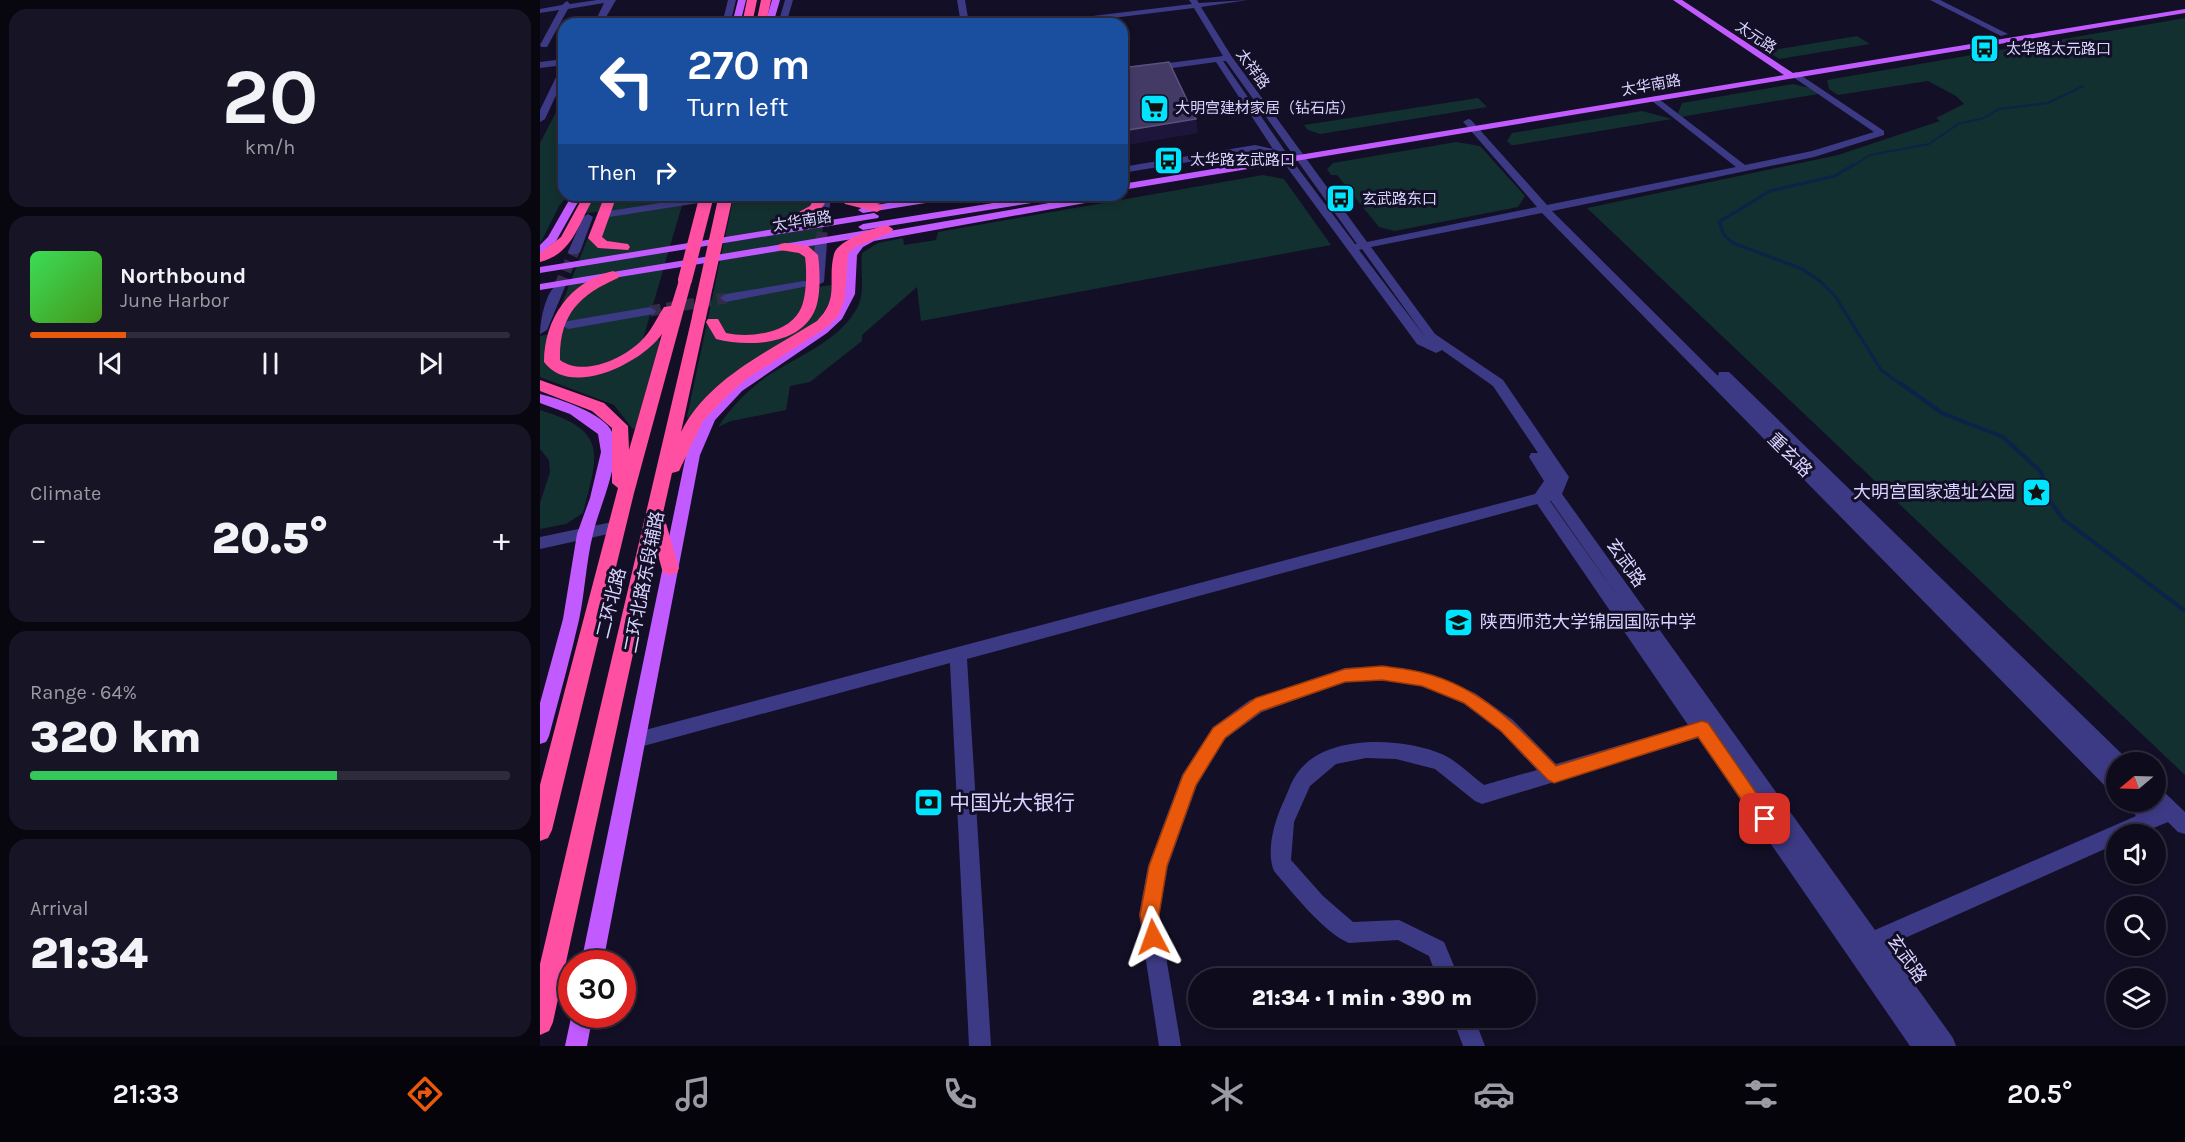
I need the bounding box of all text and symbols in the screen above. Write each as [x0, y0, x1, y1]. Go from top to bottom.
street label: 太元路 [1732, 17, 1780, 57]
bus stop icon: 太华路太元路口 [1969, 33, 2001, 65]
text: 270 m [687, 40, 810, 90]
place label: 太华路太元路口 [2006, 40, 2111, 58]
icon: left [588, 42, 666, 120]
street label: 太祥路 [1232, 46, 1274, 92]
text: 20 [222, 51, 318, 143]
street label: 太华南路 [1620, 71, 1682, 99]
text: Turn left [687, 91, 788, 123]
supermarket icon: 大明宫建材家居（钻石店） [1138, 92, 1170, 124]
place label: 大明宫建材家居（钻石店） [1175, 99, 1355, 117]
text: km/h [245, 136, 295, 159]
bus stop icon: 太华路玄武路口 [1153, 144, 1185, 176]
place label: 太华路玄武路口 [1190, 151, 1295, 169]
icon: right [649, 156, 682, 189]
text: Then [588, 160, 637, 186]
bus stop icon: 玄武路东口 [1325, 183, 1357, 215]
place label: 玄武路东口 [1362, 190, 1437, 208]
street label: 太华南路 [771, 207, 833, 235]
text: Northbound [120, 263, 246, 289]
text: June Harbor [120, 289, 229, 312]
icon: previous [94, 347, 127, 380]
icon: pause [254, 347, 287, 380]
icon: next [414, 347, 447, 380]
street label: 重玄路 [1763, 428, 1817, 482]
place icon: 大明宫国家遗址公园 [2020, 476, 2052, 508]
place label: 大明宫国家遗址公园 [1853, 481, 2015, 503]
text: Climate [30, 482, 101, 505]
street label: 二环北路东段辅路 [619, 509, 669, 655]
text: 20.5° [212, 512, 328, 564]
text: − [30, 520, 47, 558]
text: + [493, 520, 510, 558]
street label: 玄武路 [1602, 535, 1650, 591]
street label: 二环北路 [592, 565, 630, 641]
school or university icon: 陕西师范大学锦园国际中学 [1443, 606, 1475, 638]
place label: 陕西师范大学锦园国际中学 [1480, 611, 1696, 633]
text: Range · 64% [30, 681, 137, 704]
text: 320 km [30, 711, 202, 763]
north arrow [2106, 752, 2166, 812]
map controls [2106, 752, 2166, 1028]
bank icon: 中国光大银行 [912, 787, 944, 819]
place label: 中国光大银行 [949, 791, 1075, 815]
pin [1739, 793, 1790, 844]
icon: arrive [1748, 802, 1781, 835]
button: sound [2106, 824, 2166, 884]
button: search [2106, 896, 2166, 956]
text: Arrival [30, 897, 89, 920]
position arrow [1121, 905, 1185, 969]
text: 21:34 [30, 927, 148, 979]
street label: 玄武路 [1883, 931, 1931, 987]
speed limit sign: 30 [558, 950, 636, 1028]
button: layers [2106, 968, 2166, 1028]
text: 21:34 · 1 min · 390 m [1252, 985, 1472, 1011]
icon: directions [404, 1073, 446, 1115]
icon: music [672, 1073, 714, 1115]
icon: phone [939, 1073, 981, 1115]
icon: climate [1206, 1073, 1248, 1115]
icon: car [1473, 1073, 1515, 1115]
icon: filters [1740, 1073, 1782, 1115]
text: 21:33 [113, 1078, 179, 1110]
text: 20.5° [2007, 1078, 2072, 1110]

